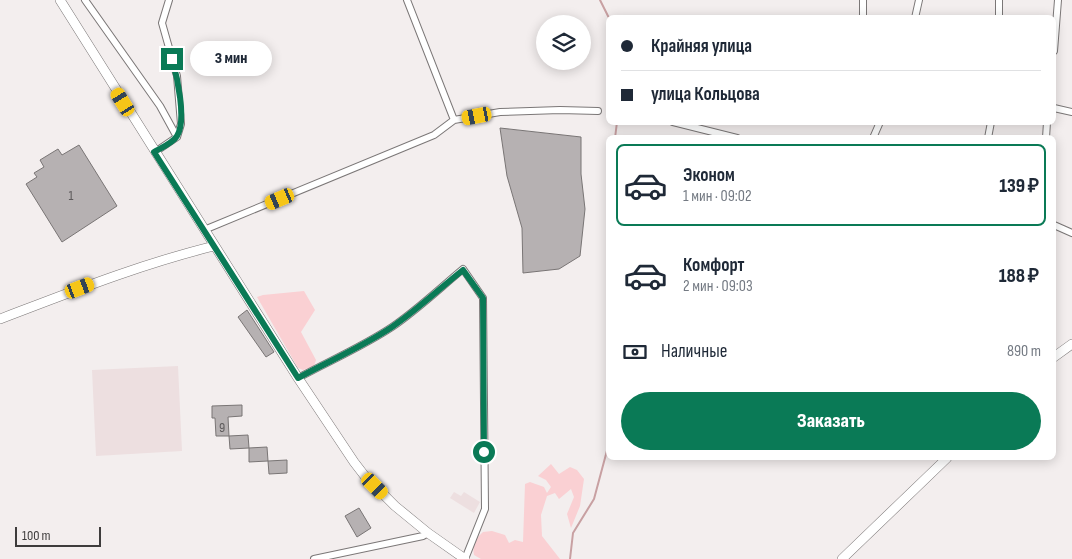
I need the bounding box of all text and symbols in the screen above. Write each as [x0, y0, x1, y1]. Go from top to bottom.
map controls [536, 15, 591, 70]
button: layers [536, 15, 591, 70]
text: Крайняя улица [651, 35, 752, 58]
callout: 3 мин [190, 42, 272, 76]
route end [161, 48, 183, 70]
text: 3 мин [215, 49, 247, 68]
text: улица Кольцова [651, 83, 760, 106]
car [108, 85, 137, 119]
car [460, 106, 493, 126]
icon: car [623, 163, 668, 208]
text: Эконом [683, 164, 735, 187]
text: 139 ₽ [999, 175, 1039, 198]
car [263, 186, 296, 212]
house number: 1 [69, 187, 74, 204]
text: 1 мин · 09:02 [683, 187, 752, 206]
icon: car [623, 253, 668, 298]
text: Комфорт [683, 254, 745, 277]
text: 188 ₽ [999, 265, 1039, 288]
car [63, 276, 96, 300]
text: 2 мин · 09:03 [683, 277, 753, 296]
icon: cash [621, 338, 649, 366]
text: Наличные [661, 340, 727, 363]
text: 890 m [1007, 342, 1041, 361]
button: Заказать [621, 392, 1041, 450]
house number: 9 [219, 419, 225, 436]
route start [473, 441, 495, 463]
car [359, 470, 390, 502]
scale bar [15, 524, 101, 547]
text: 100 m [22, 527, 51, 544]

